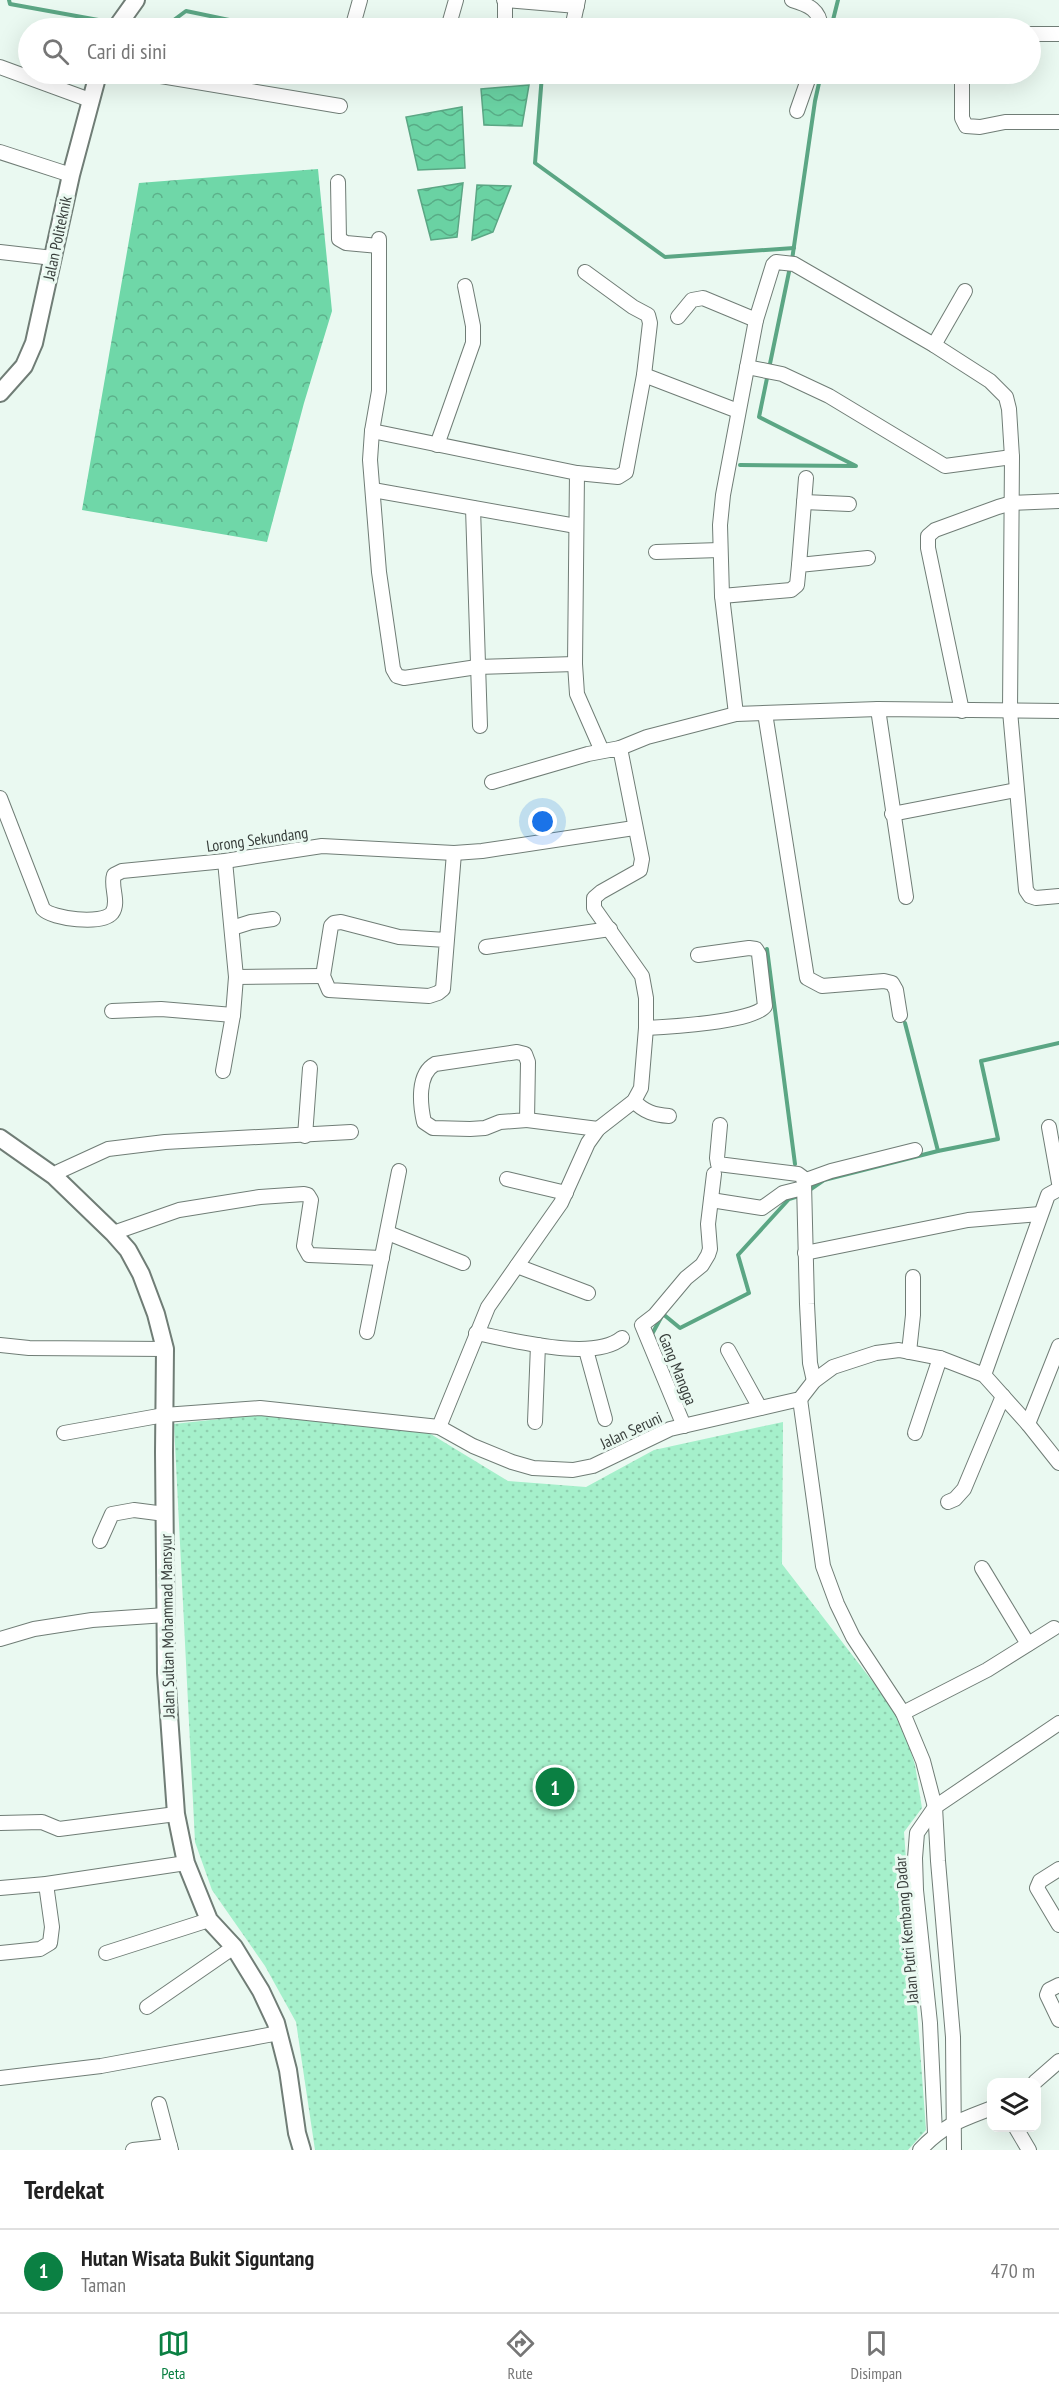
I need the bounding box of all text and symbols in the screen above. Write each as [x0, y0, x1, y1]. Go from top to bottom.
search box [18, 18, 1041, 84]
icon: search [39, 35, 72, 68]
text: Cari di sini [87, 37, 167, 65]
street label: Jalan Politeknik [38, 193, 76, 283]
your location [528, 807, 557, 836]
street label: Lorong Sekundang [205, 822, 309, 856]
street label: Gang Mangga [655, 1330, 701, 1408]
street label: Jalan Seruni [596, 1407, 665, 1453]
street label: Jalan Sultan Mohammad Mansyur [155, 1533, 179, 1719]
pin: 1 [536, 1764, 574, 1810]
street label: Jalan Putri Kembang Dadar [890, 1855, 922, 2005]
map controls [987, 2078, 1041, 2132]
button: layers [987, 2078, 1041, 2132]
text: Terdekat [24, 2173, 104, 2206]
text: Hutan Wisata Bukit Siguntang [81, 2244, 314, 2272]
text: 1 [39, 2258, 48, 2284]
text: 470 m [991, 2258, 1035, 2284]
text: Taman [81, 2272, 126, 2298]
tab: Peta [157, 2327, 190, 2383]
tab: Rute [504, 2327, 537, 2383]
tab: Disimpan [851, 2327, 902, 2383]

